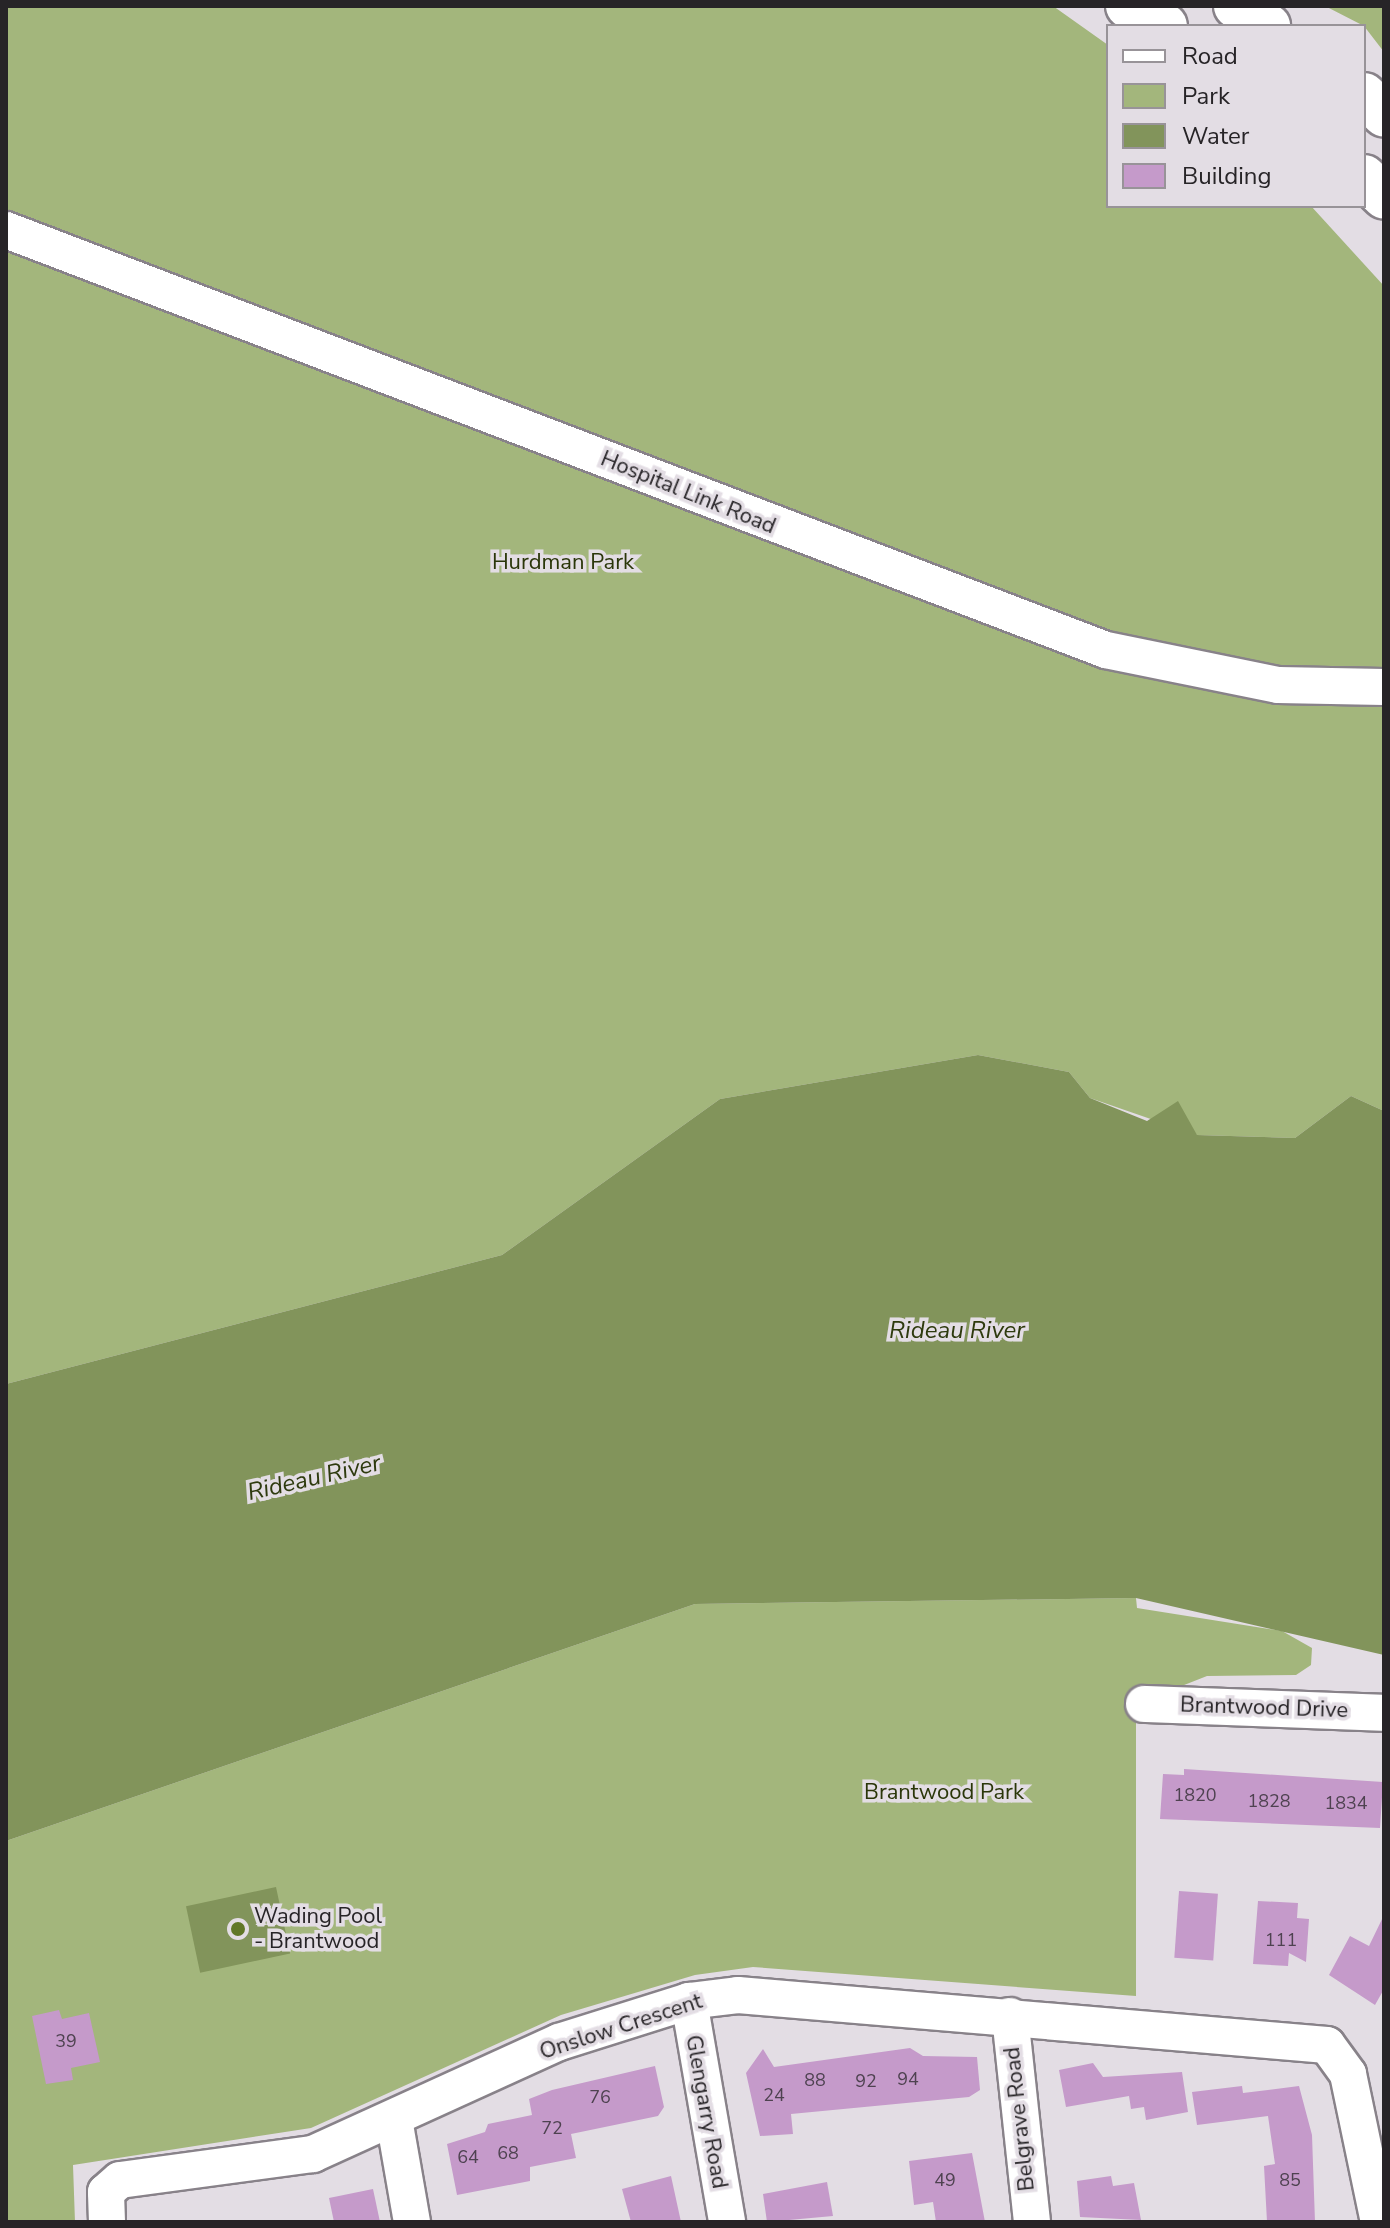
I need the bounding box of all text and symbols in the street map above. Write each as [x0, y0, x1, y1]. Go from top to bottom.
legend [1106, 24, 1366, 208]
text: Road [1182, 40, 1238, 72]
text: Park [1182, 80, 1230, 112]
text: Water [1182, 120, 1249, 152]
text: Building [1182, 160, 1272, 192]
street label: Hospital Link Road [597, 446, 779, 540]
park label: Hurdman Park [492, 550, 634, 576]
water label: Rideau River [889, 1317, 1025, 1345]
water label: Rideau River [245, 1449, 383, 1507]
street label: Brantwood Drive [1180, 1692, 1348, 1724]
park label: Brantwood Park [864, 1780, 1024, 1806]
house number: 1820 [1173, 1784, 1217, 1806]
house number: 1828 [1247, 1790, 1291, 1812]
house number: 1834 [1324, 1792, 1368, 1814]
place label: Wading Pool - Brantwood [254, 1903, 382, 1954]
marker: Wading Pool - Brantwood [229, 1920, 247, 1938]
house number: 111 [1265, 1929, 1297, 1951]
street label: Onslow Crescent [536, 1988, 706, 2066]
house number: 39 [55, 2030, 77, 2052]
street label: Glengarry Road [679, 2033, 733, 2191]
street label: Belgrave Road [999, 2046, 1041, 2192]
house number: 94 [897, 2068, 919, 2090]
house number: 88 [804, 2069, 826, 2091]
house number: 92 [855, 2070, 877, 2092]
house number: 24 [763, 2084, 785, 2106]
house number: 76 [589, 2086, 611, 2108]
house number: 72 [541, 2117, 563, 2139]
house number: 68 [497, 2142, 519, 2164]
house number: 64 [457, 2146, 479, 2168]
house number: 49 [934, 2169, 956, 2191]
house number: 85 [1279, 2169, 1301, 2191]

